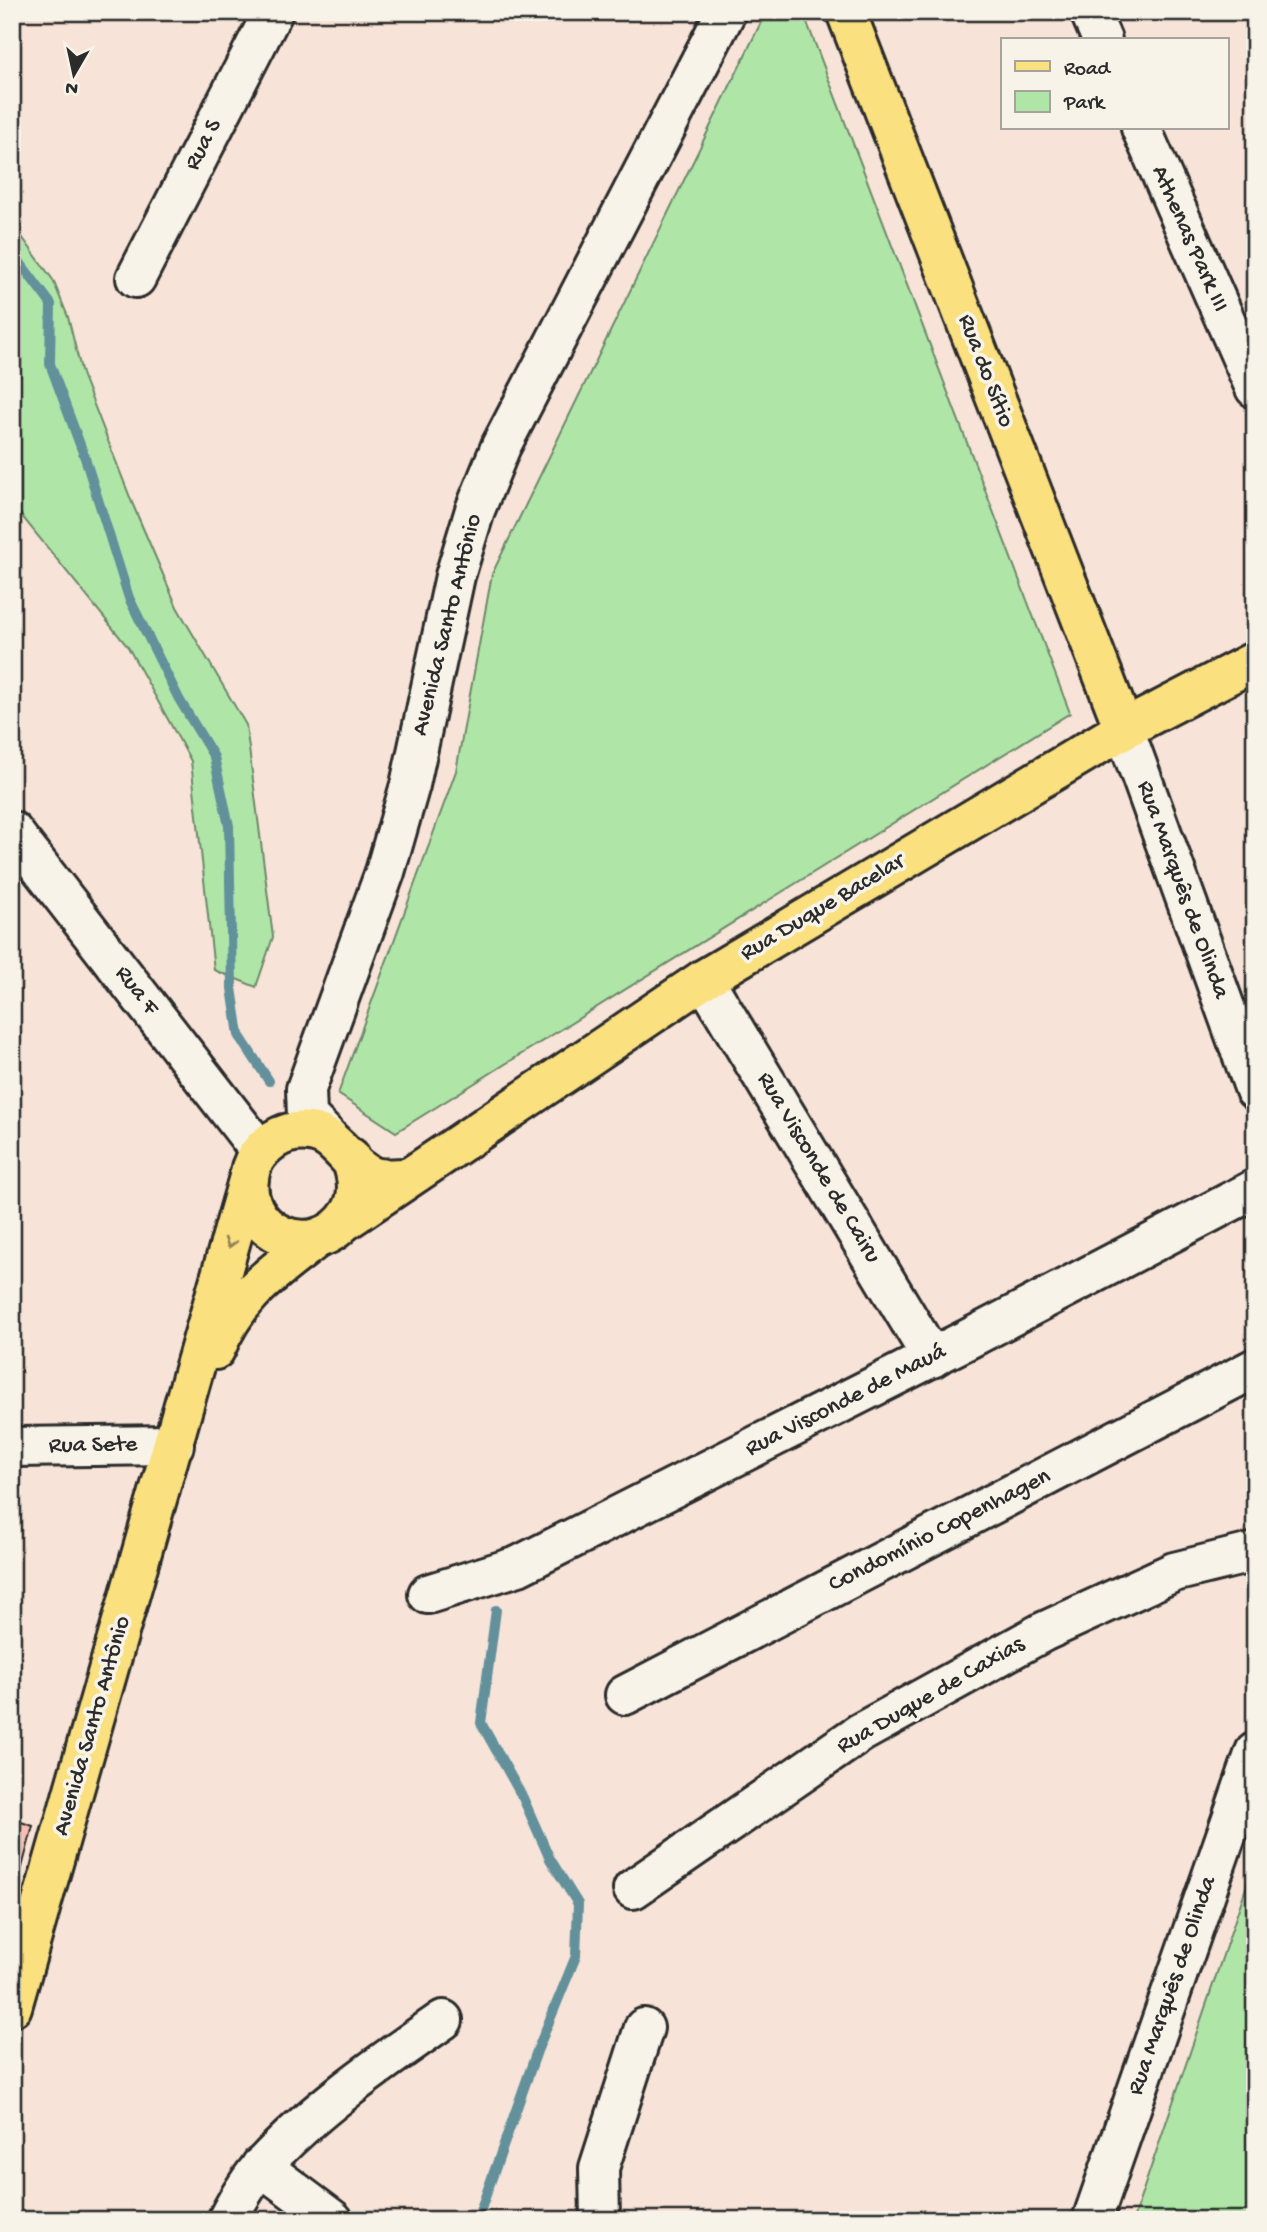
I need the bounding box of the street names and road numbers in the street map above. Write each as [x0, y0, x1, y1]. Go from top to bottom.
street label: Rua S [179, 114, 230, 176]
street label: Athenas Park III [1144, 161, 1234, 317]
street label: Rua do Sítio [950, 310, 1020, 432]
street label: Avenida Santo Antônio [406, 511, 490, 739]
street label: Rua Marquês de Olinda [1129, 777, 1235, 1004]
street label: Rua Duque Bacelar [736, 846, 913, 969]
street label: Rua F [108, 960, 165, 1023]
street label: Rua Visconde de Cairu [749, 1067, 887, 1269]
street label: Rua Visconde de Mauá [741, 1338, 952, 1464]
street label: Rua Sete [48, 1431, 138, 1461]
street label: Condomínio Copenhagen [824, 1462, 1056, 1600]
street label: Avenida Santo Antônio [48, 1613, 138, 1839]
street label: Rua Duque de Caxias [832, 1630, 1031, 1762]
street label: Rua Marquês de Olinda [1122, 1872, 1224, 2099]

